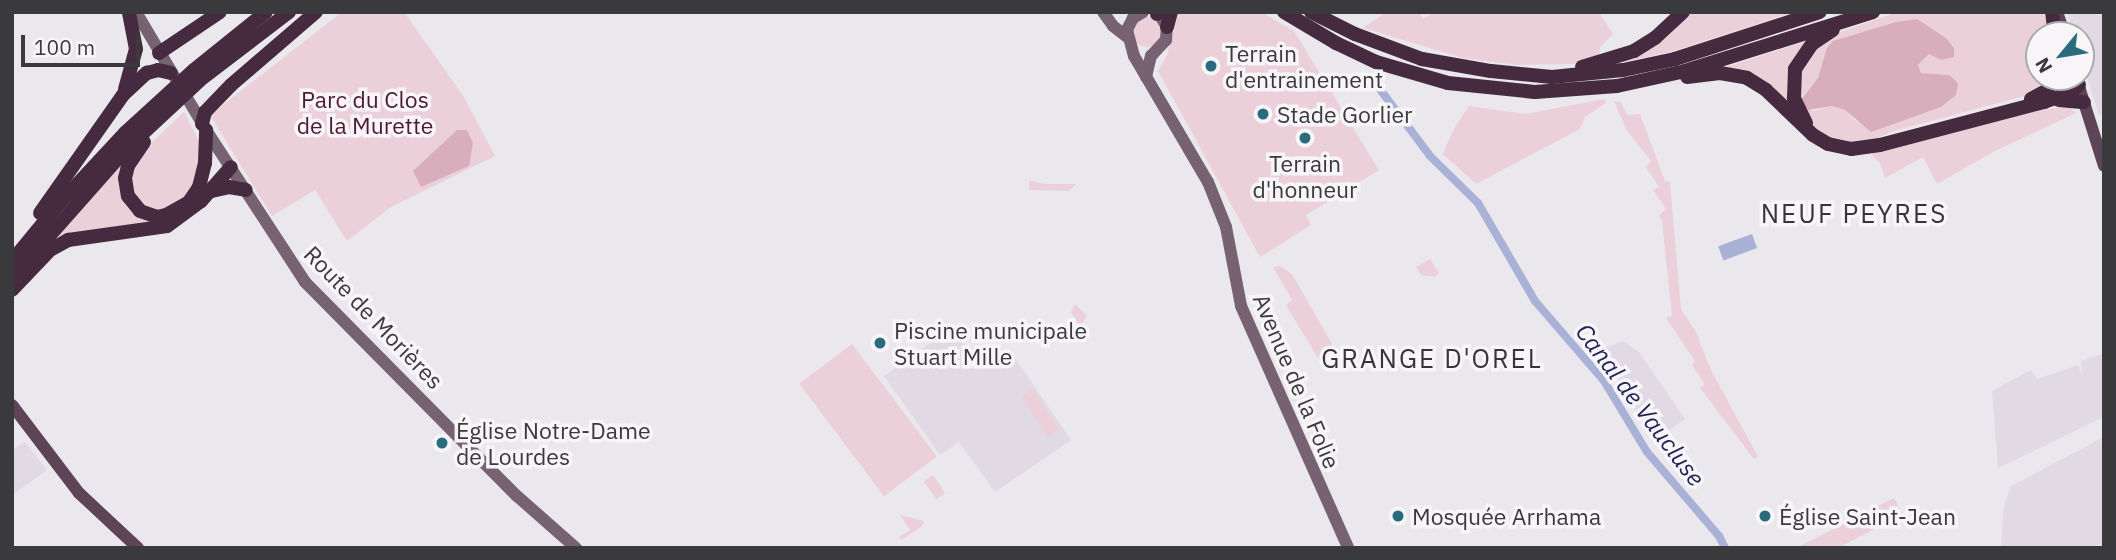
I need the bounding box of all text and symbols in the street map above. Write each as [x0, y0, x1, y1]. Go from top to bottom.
scale bar [24, 21, 144, 65]
north arrow [2025, 21, 2095, 91]
text: 100 m [34, 33, 95, 61]
place label: Terrain d'entrainement [1225, 39, 1383, 93]
text: N [2030, 54, 2057, 77]
marker: Terrain d'entrainement [1203, 58, 1219, 74]
park label: Parc du Clos de la Murette [297, 85, 433, 139]
place label: Stade Gorlier [1277, 100, 1412, 128]
marker: Stade Gorlier [1255, 106, 1271, 122]
marker: Terrain d'honneur [1297, 130, 1313, 146]
place label: Terrain d'honneur [1252, 149, 1358, 203]
district label: NEUF PEYRES [1762, 198, 1946, 230]
street label: Route de Morières [299, 240, 449, 394]
street label: Avenue de la Folie [1248, 289, 1346, 473]
place label: Piscine municipale Stuart Mille [894, 316, 1087, 370]
water label: Canal de Vaucluse [1570, 318, 1710, 492]
marker: Piscine municipale Stuart Mille [872, 335, 888, 351]
district label: GRANGE D'OREL [1323, 343, 1541, 375]
place label: Église Notre-Dame de Lourdes [456, 416, 651, 470]
marker: Église Notre-Dame de Lourdes [434, 435, 450, 451]
place label: Mosquée Arrhama [1412, 502, 1601, 530]
place label: Église Saint-Jean [1779, 502, 1956, 530]
marker: Mosquée Arrhama [1390, 508, 1406, 524]
marker: Église Saint-Jean [1757, 508, 1773, 524]

